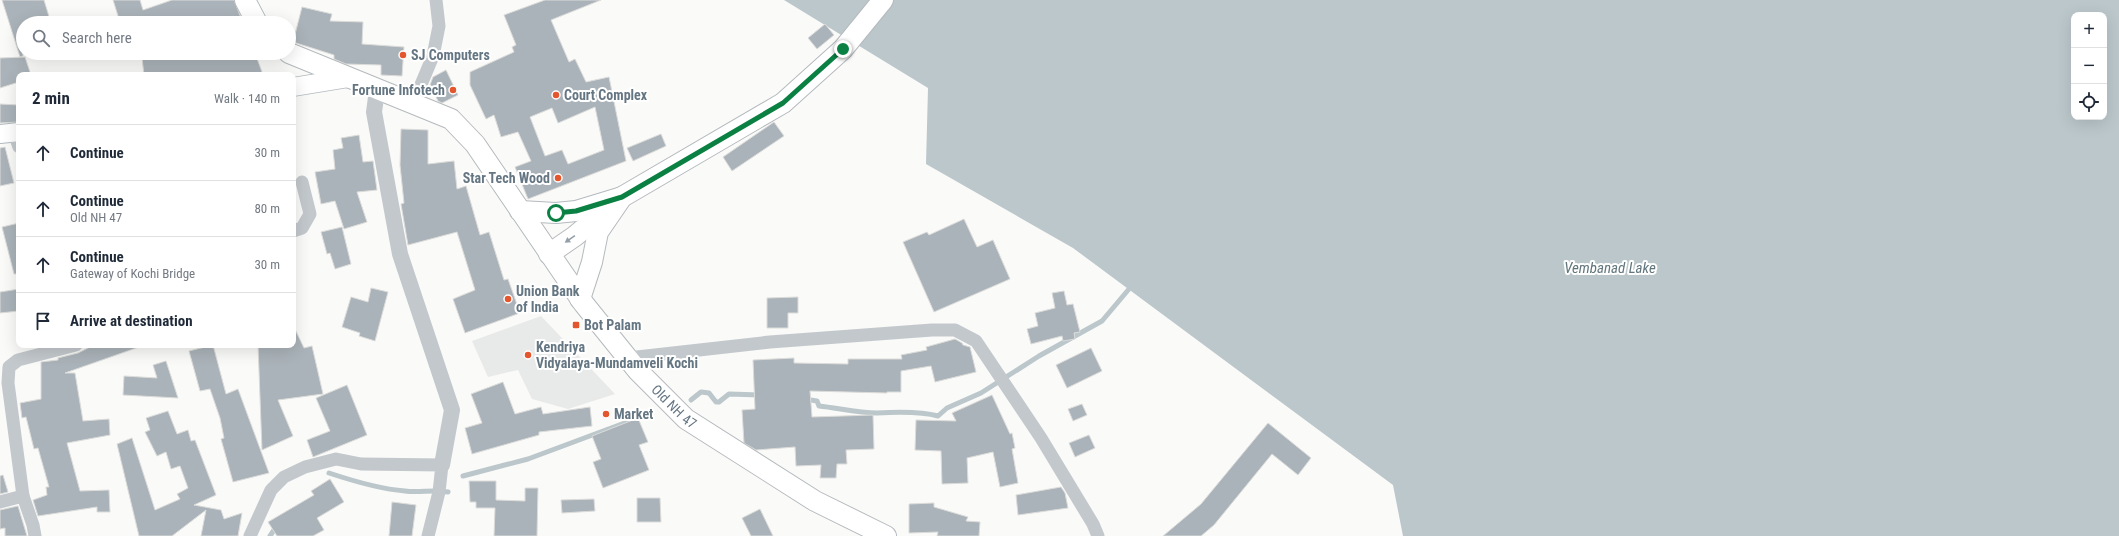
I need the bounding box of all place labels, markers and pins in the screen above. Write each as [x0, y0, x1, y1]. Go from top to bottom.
place label: SJ Computers [411, 47, 490, 63]
marker: SJ Computers [398, 50, 408, 60]
place label: Fortune Infotech [352, 82, 445, 98]
marker: Fortune Infotech [448, 85, 458, 95]
place label: Court Complex [564, 87, 648, 103]
marker: Court Complex [551, 90, 561, 100]
place label: Star Tech Wood [463, 170, 550, 186]
marker: Star Tech Wood [553, 173, 563, 183]
place label: Union Bank of India [516, 283, 580, 315]
marker: Union Bank of India [503, 294, 513, 304]
place label: Bot Palam [584, 317, 641, 333]
marker: Bot Palam [571, 320, 581, 330]
place label: Kendriya Vidyalaya-Mundamveli Kochi [536, 339, 698, 371]
marker: Kendriya Vidyalaya-Mundamveli Kochi [523, 350, 533, 360]
place label: Market [614, 406, 653, 422]
marker: Market [601, 409, 611, 419]

